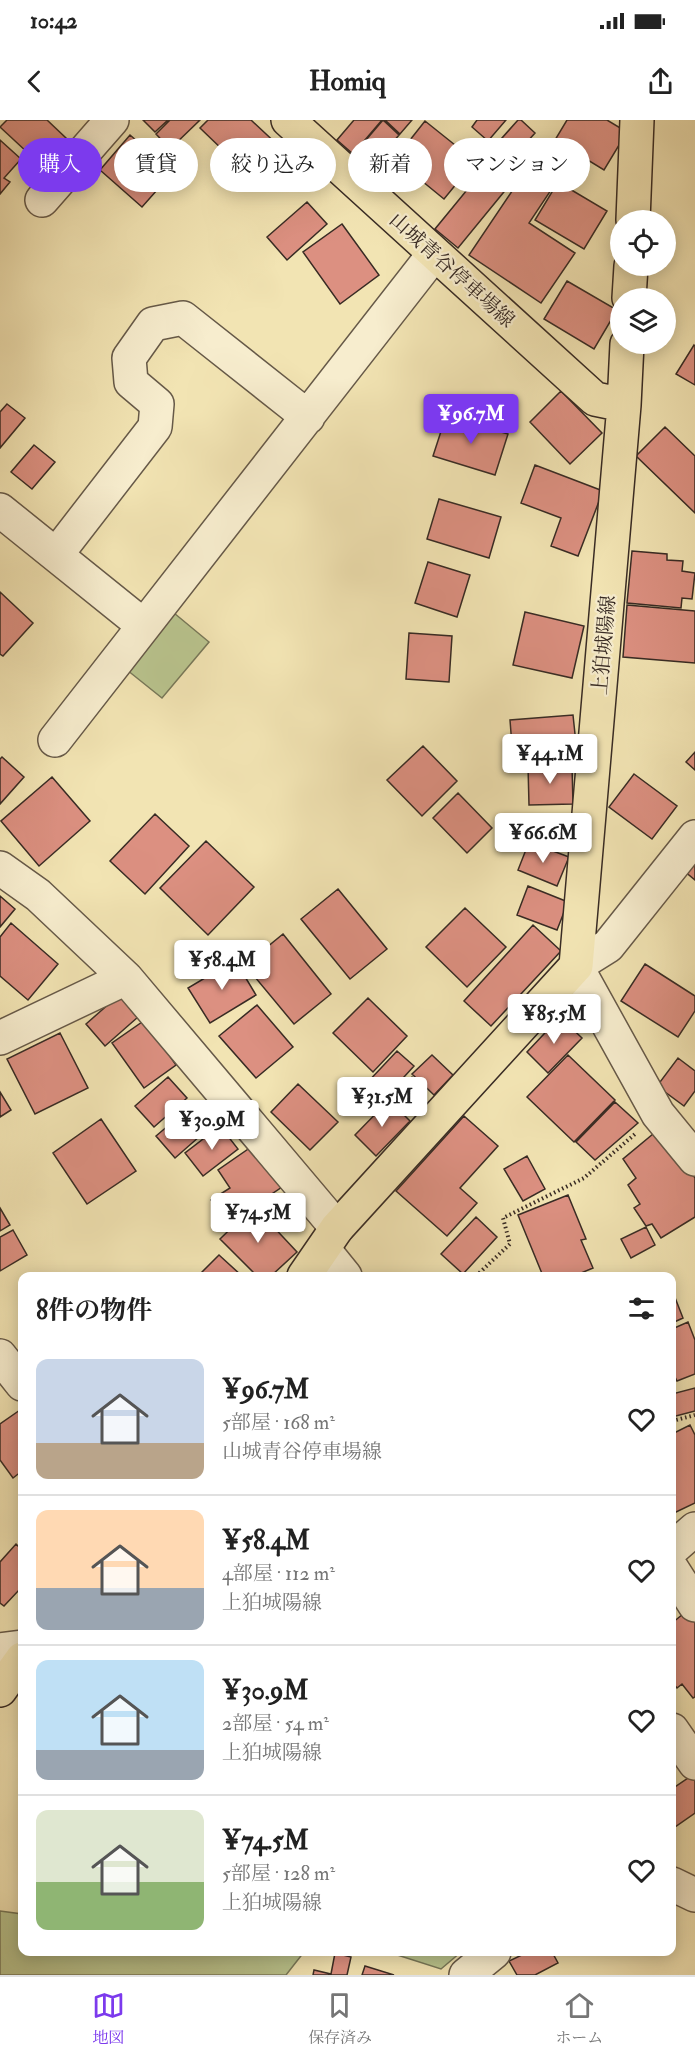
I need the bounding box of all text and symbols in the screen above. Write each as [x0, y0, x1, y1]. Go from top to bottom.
text: 10:42 [30, 7, 77, 35]
icon: back [18, 65, 51, 98]
text: Homiq [309, 65, 386, 98]
icon: share [644, 65, 677, 98]
chip: 購入 [18, 138, 102, 192]
chip: 賃貸 [114, 138, 198, 192]
chip: 絞り込み [210, 138, 336, 192]
chip: 新着 [348, 138, 432, 192]
chip: マンション [444, 138, 590, 192]
street label: 山城青谷停車場線 [384, 207, 520, 333]
map controls [610, 210, 676, 354]
button: locate [610, 210, 676, 276]
button: layers [610, 288, 676, 354]
pin: ¥96.7M [422, 394, 520, 445]
text: ¥96.7M [438, 401, 505, 426]
street label: 上狛城陽線 [587, 594, 621, 696]
pin: ¥44.1M [501, 734, 599, 785]
text: ¥44.1M [516, 741, 584, 766]
pin: ¥66.6M [494, 813, 592, 864]
text: ¥66.6M [509, 820, 577, 845]
pin: ¥58.4M [173, 940, 271, 991]
text: ¥58.4M [188, 947, 256, 972]
pin: ¥85.5M [505, 994, 603, 1045]
text: ¥85.5M [522, 1001, 586, 1026]
pin: ¥31.5M [333, 1077, 431, 1128]
text: ¥31.5M [351, 1084, 413, 1109]
pin: ¥30.9M [163, 1100, 261, 1151]
text: ¥30.9M [179, 1107, 245, 1132]
pin: ¥74.5M [209, 1193, 307, 1244]
text: ¥74.5M [225, 1200, 291, 1225]
icon: filters [625, 1292, 658, 1325]
text: 8件の物件 [36, 1295, 152, 1327]
text: ¥96.7M [222, 1374, 309, 1406]
icon: home [84, 1383, 156, 1455]
icon: heart [625, 1403, 658, 1436]
text: 5部屋 · 168 m² [222, 1410, 335, 1435]
text: 山城青谷停車場線 [222, 1439, 382, 1464]
text: ¥58.4M [222, 1525, 310, 1557]
icon: home [84, 1534, 156, 1606]
icon: heart [625, 1554, 658, 1587]
text: 4部屋 · 112 m² [222, 1561, 335, 1586]
text: 上狛城陽線 [222, 1590, 322, 1615]
text: ¥30.9M [222, 1675, 308, 1707]
icon: home [84, 1684, 156, 1756]
icon: heart [625, 1704, 658, 1737]
text: 2部屋 · 54 m² [222, 1711, 329, 1736]
text: 上狛城陽線 [222, 1740, 322, 1765]
text: ¥74.5M [222, 1825, 309, 1857]
icon: home [84, 1834, 156, 1906]
icon: heart [625, 1854, 658, 1887]
text: 5部屋 · 128 m² [222, 1861, 335, 1886]
text: 上狛城陽線 [222, 1890, 322, 1915]
tab: 地図 [92, 1989, 125, 2048]
tab: 保存済み [308, 1989, 372, 2048]
tab: ホーム [555, 1989, 603, 2048]

